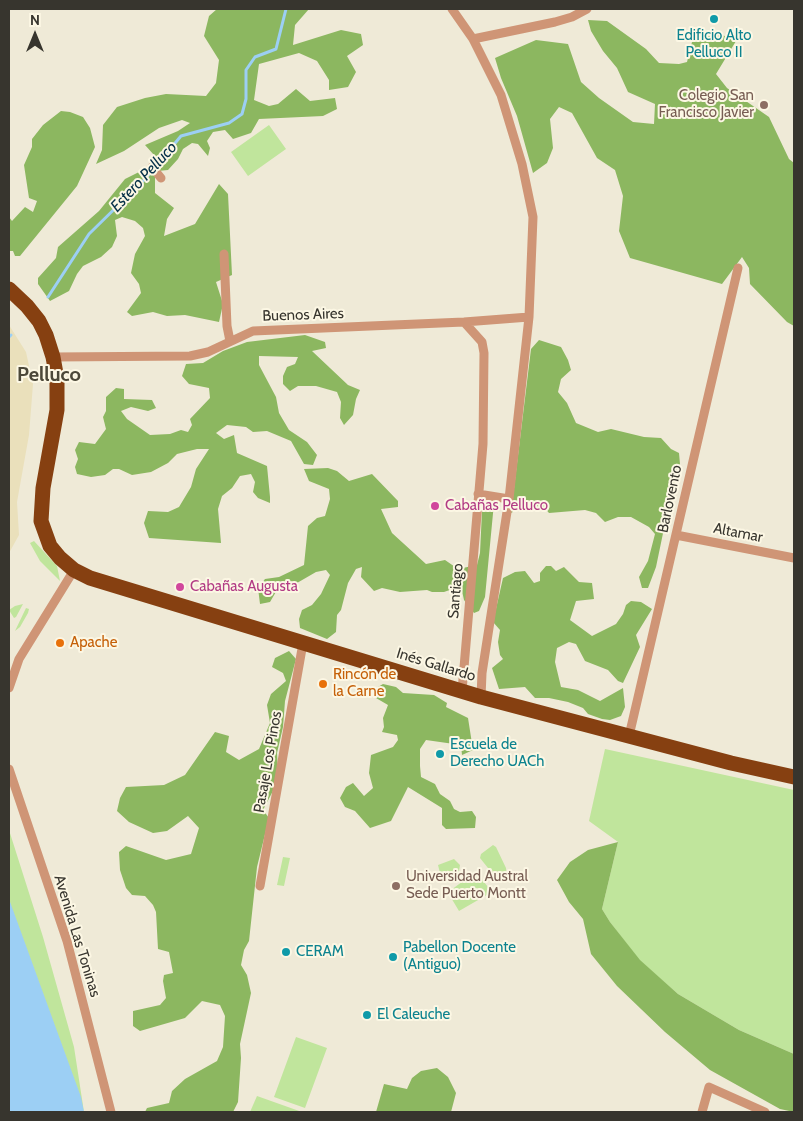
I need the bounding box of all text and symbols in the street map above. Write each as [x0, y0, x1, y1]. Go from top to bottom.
north arrow [10, 10, 60, 60]
text: N [30, 11, 40, 29]
marker: Edificio Alto Pelluco II [708, 13, 720, 25]
place label: Edificio Alto Pelluco II [676, 27, 752, 62]
place label: Colegio San Francisco Javier [658, 87, 754, 122]
marker: Colegio San Francisco Javier [758, 99, 770, 111]
water label: Estero Pelluco [107, 138, 181, 216]
street label: Buenos Aires [262, 305, 344, 325]
district label: Pelluco [17, 363, 81, 387]
street label: Barlovento [654, 463, 686, 535]
place label: Cabañas Pelluco [445, 497, 548, 515]
marker: Cabañas Pelluco [429, 500, 441, 512]
street label: Altamar [712, 519, 764, 547]
street label: Santiago [445, 563, 467, 619]
place label: Cabañas Augusta [190, 578, 298, 596]
marker: Cabañas Augusta [174, 581, 186, 593]
place label: Apache [70, 634, 117, 652]
marker: Apache [54, 637, 66, 649]
street label: Inés Gallardo [394, 644, 478, 686]
place label: Rincón de la Carne [333, 666, 396, 701]
marker: Rincón de la Carne [317, 678, 329, 690]
street label: Pasaje Los Pinos [250, 710, 286, 814]
place label: Escuela de Derecho UACh [450, 736, 544, 771]
marker: Escuela de Derecho UACh [434, 748, 446, 760]
place label: Universidad Austral Sede Puerto Montt [406, 868, 528, 903]
street label: Avenida Las Toninas [50, 873, 104, 999]
marker: Universidad Austral Sede Puerto Montt [390, 880, 402, 892]
place label: Pabellon Docente (Antiguo) [403, 939, 516, 974]
place label: CERAM [296, 943, 344, 961]
marker: CERAM [280, 946, 292, 958]
marker: Pabellon Docente (Antiguo) [387, 951, 399, 963]
place label: El Caleuche [377, 1006, 450, 1024]
marker: El Caleuche [361, 1009, 373, 1021]

